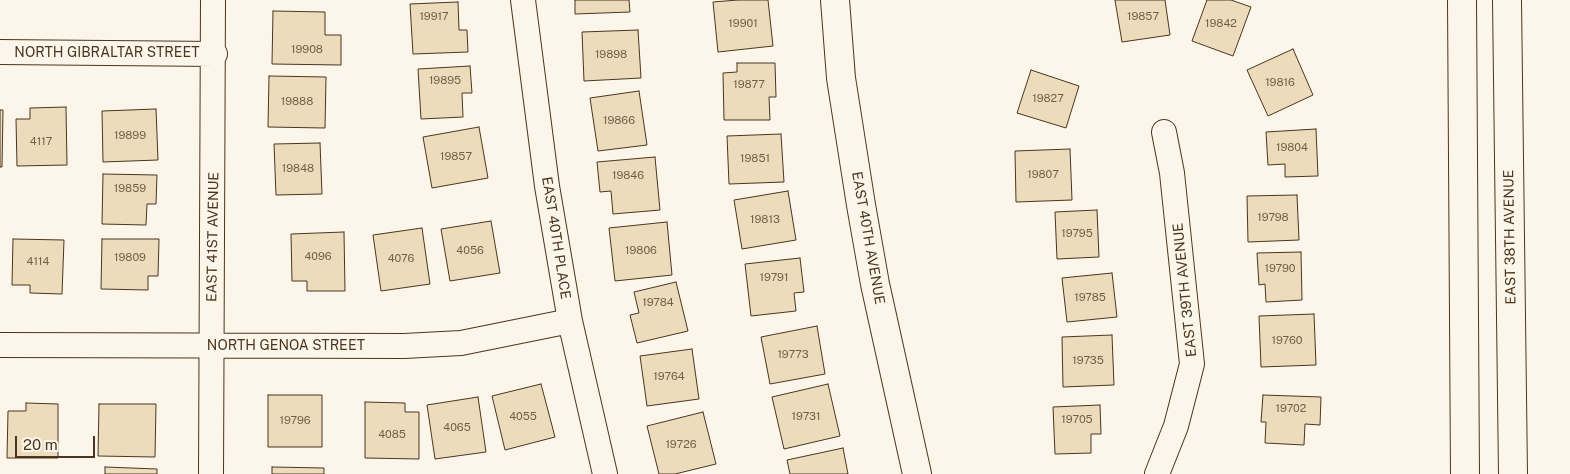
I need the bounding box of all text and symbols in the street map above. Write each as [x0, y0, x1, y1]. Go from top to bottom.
house number: 19917 [419, 10, 449, 24]
house number: 19857 [1127, 10, 1159, 24]
house number: 19901 [728, 17, 758, 31]
house number: 19842 [1205, 17, 1237, 31]
house number: 19908 [291, 43, 323, 57]
street label: NORTH GIBRALTAR STREET [14, 45, 200, 61]
house number: 19898 [595, 48, 627, 62]
house number: 19895 [429, 74, 461, 88]
house number: 19816 [1265, 76, 1295, 90]
house number: 19877 [733, 78, 765, 92]
house number: 19827 [1032, 92, 1064, 106]
house number: 19888 [281, 95, 313, 109]
house number: 19866 [603, 114, 635, 128]
house number: 19899 [114, 129, 146, 143]
house number: 4117 [30, 135, 52, 149]
house number: 19804 [1276, 141, 1308, 155]
house number: 19857 [440, 150, 472, 164]
house number: 19851 [740, 152, 770, 166]
house number: 19848 [282, 162, 314, 176]
house number: 19807 [1027, 168, 1059, 182]
house number: 19846 [612, 169, 644, 183]
street label: EAST 38TH AVENUE [1500, 169, 1520, 305]
street label: EAST 40TH AVENUE [848, 170, 888, 306]
street label: EAST 41ST AVENUE [203, 172, 223, 302]
street label: EAST 40TH PLACE [538, 175, 574, 301]
house number: 19859 [114, 182, 146, 196]
house number: 19798 [1257, 211, 1289, 225]
house number: 19813 [750, 213, 780, 227]
street label: EAST 39TH AVENUE [1170, 222, 1200, 358]
house number: 19795 [1061, 227, 1093, 241]
house number: 4056 [456, 244, 484, 258]
house number: 19806 [625, 244, 657, 258]
house number: 4096 [304, 250, 332, 264]
house number: 19809 [114, 251, 146, 265]
house number: 4076 [388, 252, 414, 266]
house number: 4114 [27, 255, 49, 269]
house number: 19790 [1264, 262, 1296, 276]
house number: 19791 [760, 271, 788, 285]
house number: 19785 [1074, 291, 1106, 305]
house number: 19784 [642, 296, 674, 310]
house number: 19760 [1271, 334, 1303, 348]
street label: NORTH GENOA STREET [207, 338, 365, 354]
house number: 19773 [777, 348, 809, 362]
house number: 19735 [1072, 354, 1104, 368]
house number: 19764 [653, 370, 685, 384]
house number: 19702 [1276, 402, 1306, 416]
house number: 4055 [509, 410, 537, 424]
house number: 19731 [792, 410, 820, 424]
house number: 19705 [1061, 413, 1093, 427]
house number: 19796 [279, 414, 311, 428]
house number: 4065 [443, 421, 471, 435]
scale bar [18, 426, 98, 458]
house number: 4085 [378, 428, 406, 442]
text: 20 m [23, 436, 58, 453]
house number: 19726 [665, 438, 697, 452]

